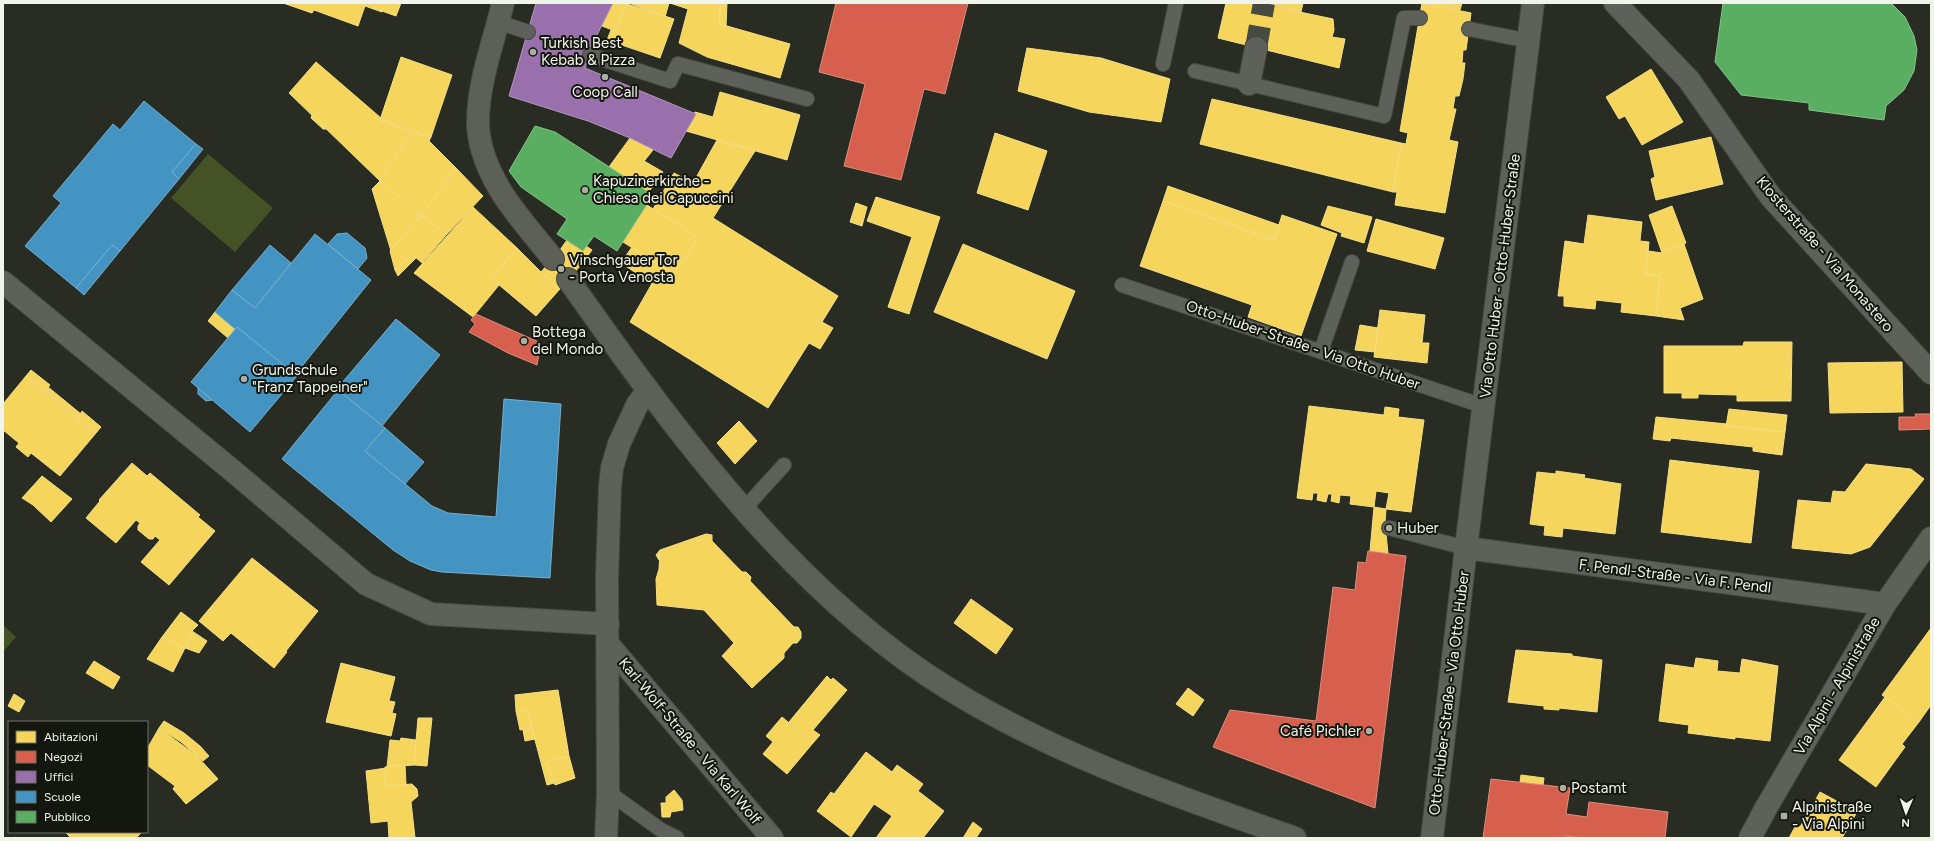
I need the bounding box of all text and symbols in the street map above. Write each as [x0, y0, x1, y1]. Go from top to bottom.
place label: Turkish Best Kebab & Pizza [541, 34, 635, 69]
marker: Turkish Best Kebab & Pizza [528, 47, 538, 57]
marker: Coop Call [600, 72, 610, 82]
place label: Coop Call [572, 83, 638, 101]
street label: Via Otto Huber - Otto-Huber-Straße [1476, 153, 1524, 399]
place label: Kapuzinerkirche - Chiesa dei Capuccini [593, 172, 734, 207]
street label: Klosterstraße - Via Monastero [1753, 173, 1898, 336]
marker: Kapuzinerkirche - Chiesa dei Capuccini [580, 185, 590, 195]
place label: Vinschgauer Tor - Porta Venosta [569, 251, 678, 286]
marker: Vinschgauer Tor - Porta Venosta [556, 264, 566, 274]
street label: Otto-Huber-Straße - Via Otto Huber [1184, 296, 1422, 394]
place label: Bottega del Mondo [532, 323, 604, 358]
marker: Bottega del Mondo [519, 336, 529, 346]
place label: Grundschule "Franz Tappeiner" [252, 361, 368, 396]
marker: Grundschule "Franz Tappeiner" [239, 374, 249, 384]
place label: Huber [1397, 519, 1439, 537]
marker: Huber [1384, 523, 1394, 533]
street label: F. Pendl-Straße - Via F. Pendl [1578, 555, 1772, 597]
street label: Otto-Huber-Straße - Via Otto Huber [1425, 570, 1473, 816]
street label: Via Alpini - Alpinistraße [1790, 614, 1884, 758]
street label: Karl-Wolf-Straße - Via Karl Wolf [615, 654, 765, 828]
legend [8, 721, 148, 833]
place label: Café Pichler [1280, 722, 1361, 740]
marker: Café Pichler [1364, 726, 1374, 736]
text: Abitazioni [44, 730, 98, 744]
text: Negozi [44, 750, 83, 764]
text: Uffici [44, 770, 73, 784]
place label: Postamt [1571, 779, 1627, 797]
marker: Postamt [1558, 783, 1568, 793]
text: Scuole [44, 790, 81, 804]
north arrow [1886, 793, 1926, 833]
place label: Alpinistraße - Via Alpini [1792, 798, 1872, 833]
text: Pubblico [44, 810, 91, 824]
marker: Alpinistraße - Via Alpini [1779, 811, 1789, 821]
text: N [1901, 816, 1910, 829]

